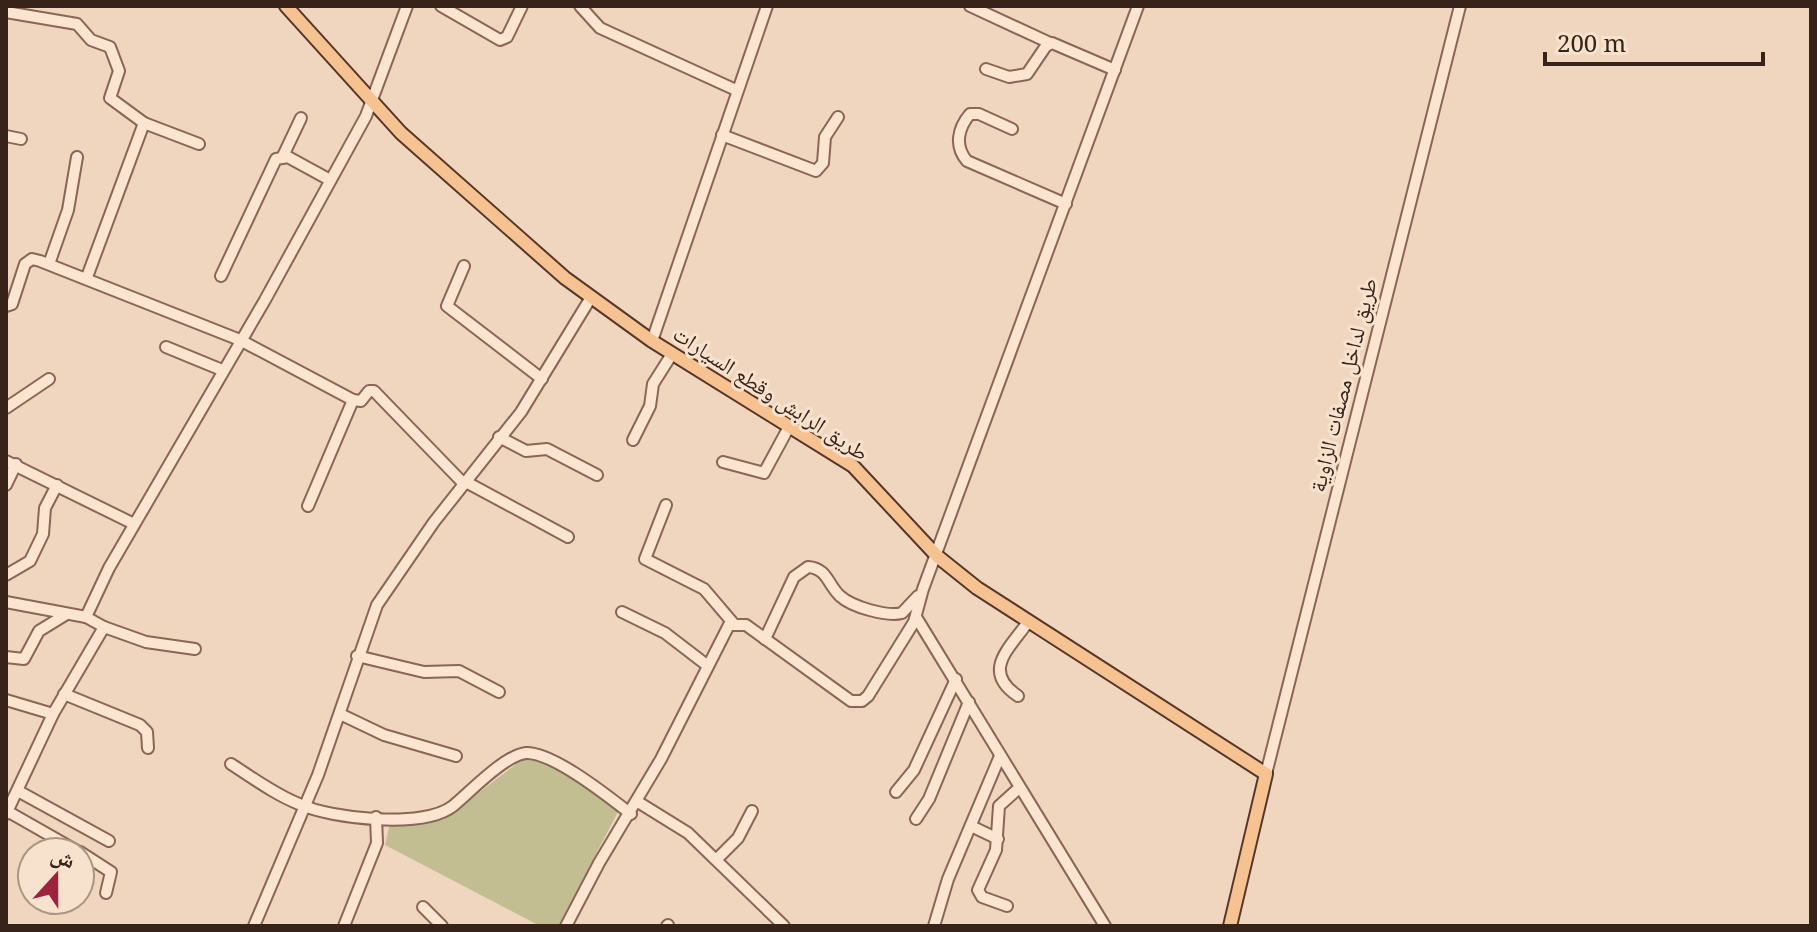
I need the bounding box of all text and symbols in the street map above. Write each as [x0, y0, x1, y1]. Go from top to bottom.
scale bar [1545, 16, 1763, 66]
text: 200 m [1557, 26, 1626, 59]
street label: طريق لداخل مصفات الزاوية [1301, 275, 1383, 495]
street label: طريق الرابش وقطع السيارات [668, 318, 875, 467]
north arrow [16, 836, 96, 916]
text: ش [47, 838, 80, 875]

